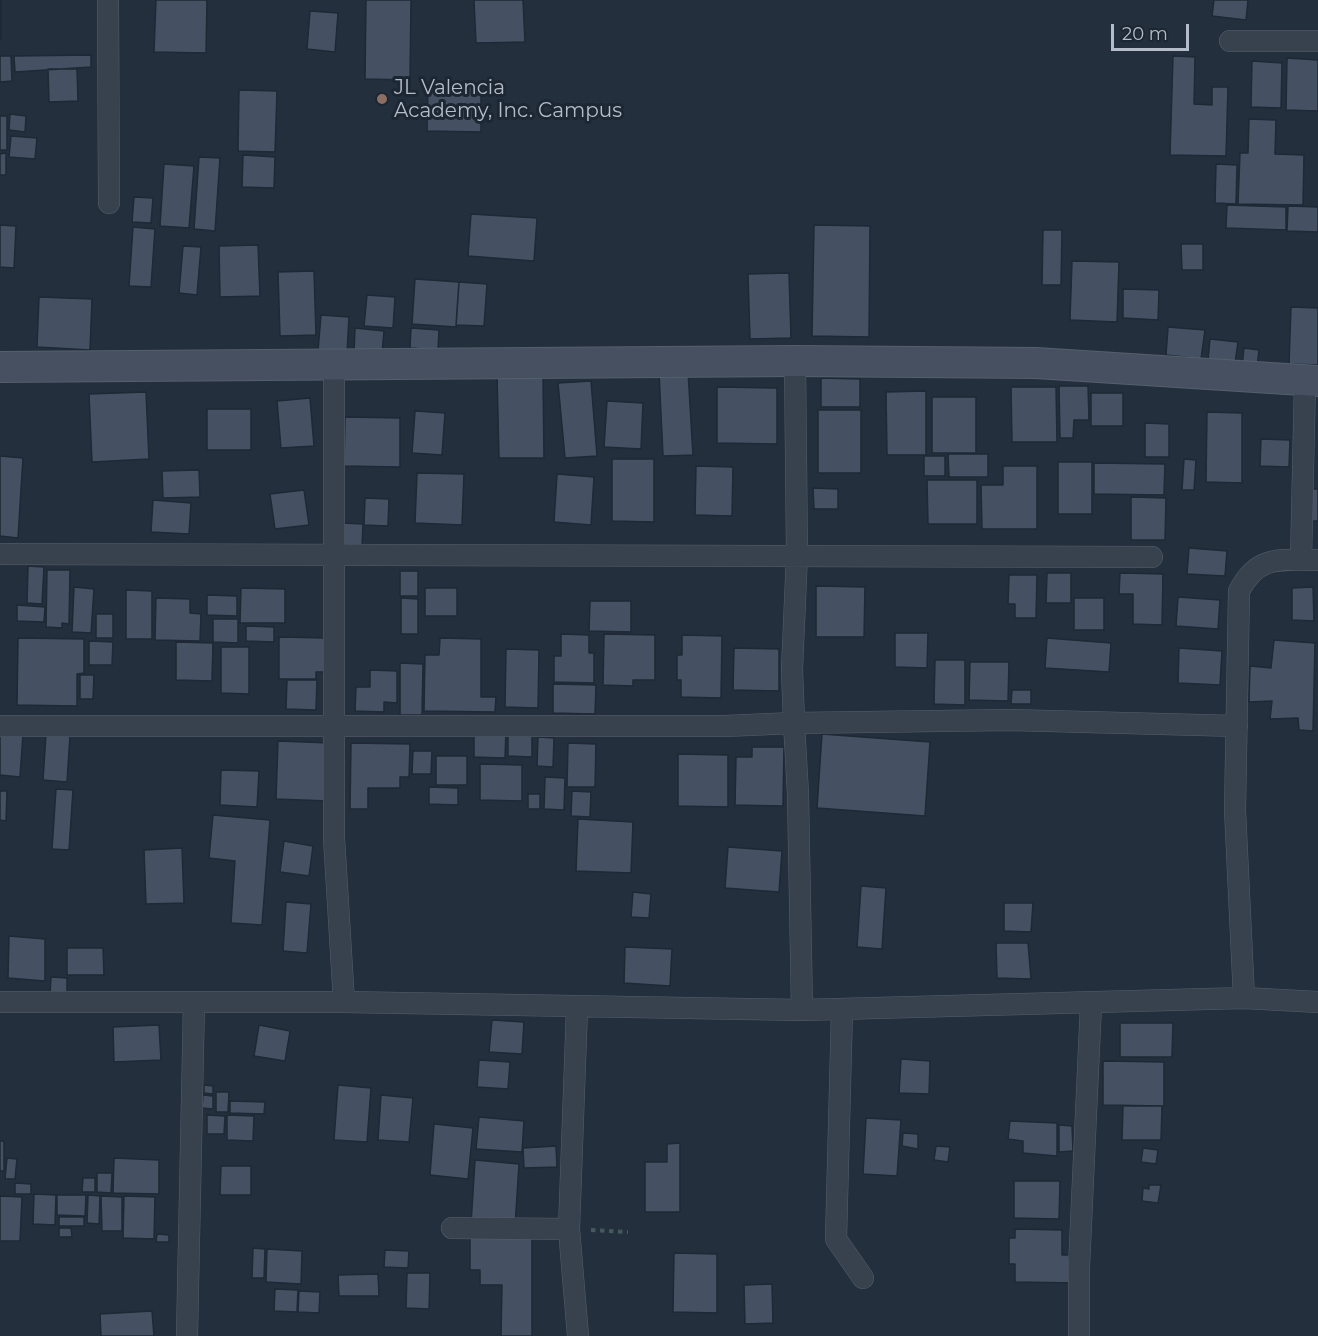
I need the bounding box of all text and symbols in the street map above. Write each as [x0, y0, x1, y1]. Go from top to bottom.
scale bar [1114, 12, 1192, 50]
text: 20 m [1122, 23, 1168, 45]
place label: JL Valencia Academy, Inc. Campus [394, 76, 622, 123]
marker: JL Valencia Academy, Inc. Campus [375, 92, 389, 106]

